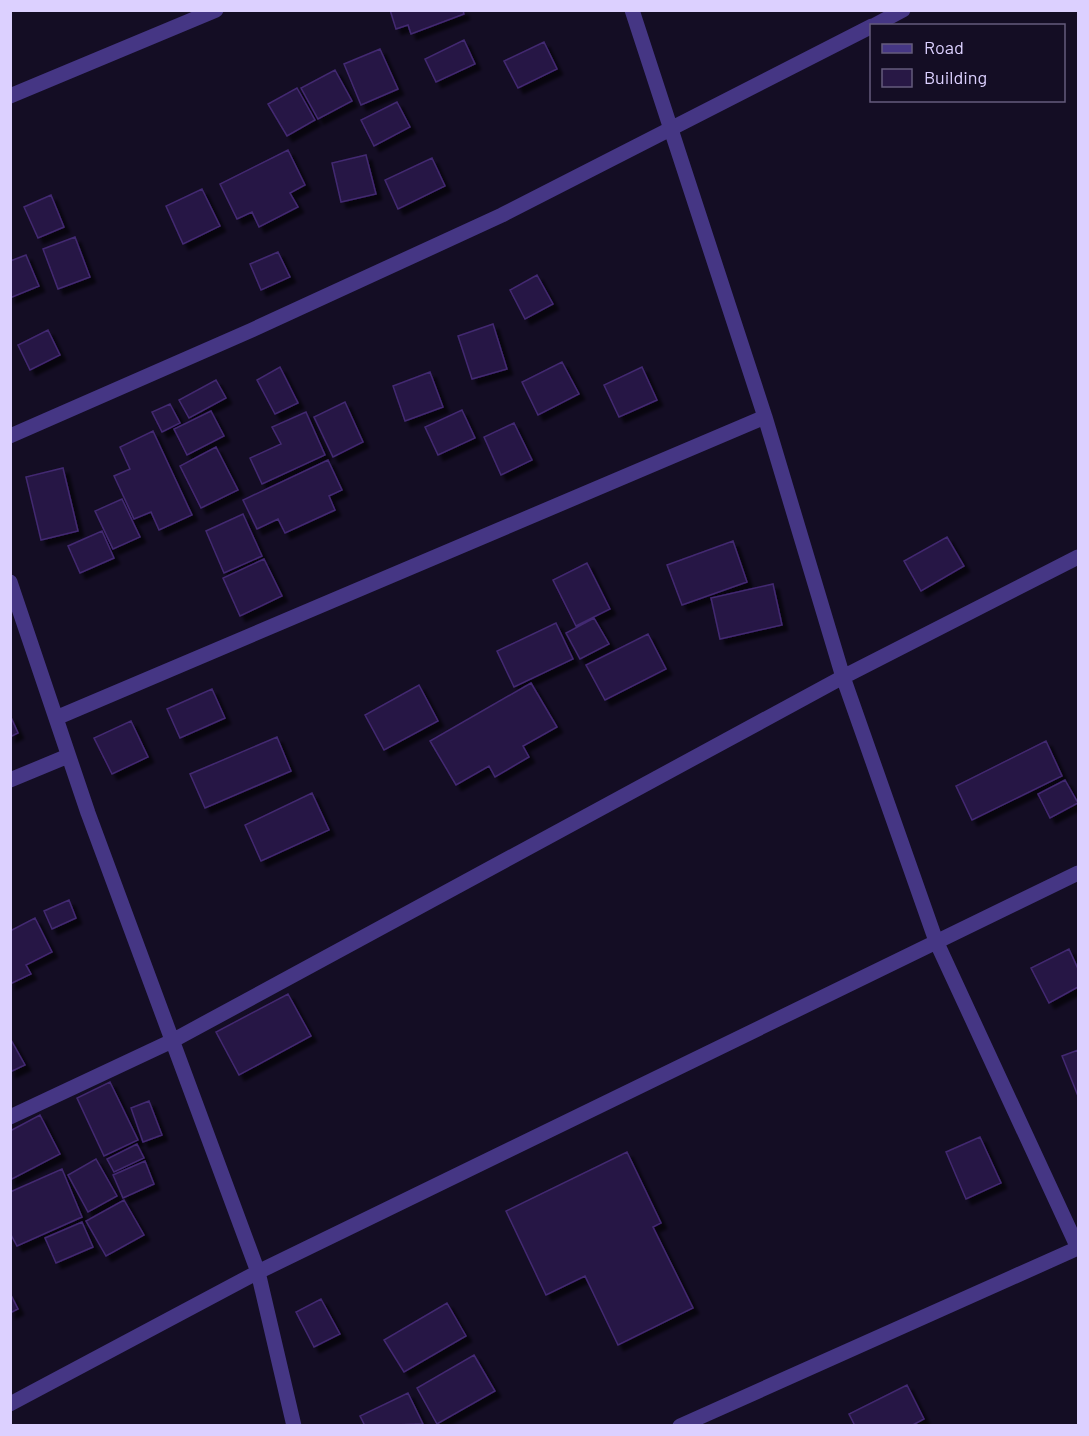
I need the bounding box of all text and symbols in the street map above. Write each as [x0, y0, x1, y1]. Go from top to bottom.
legend [870, 24, 1065, 102]
text: Road [924, 36, 964, 58]
text: Building [924, 66, 987, 88]

